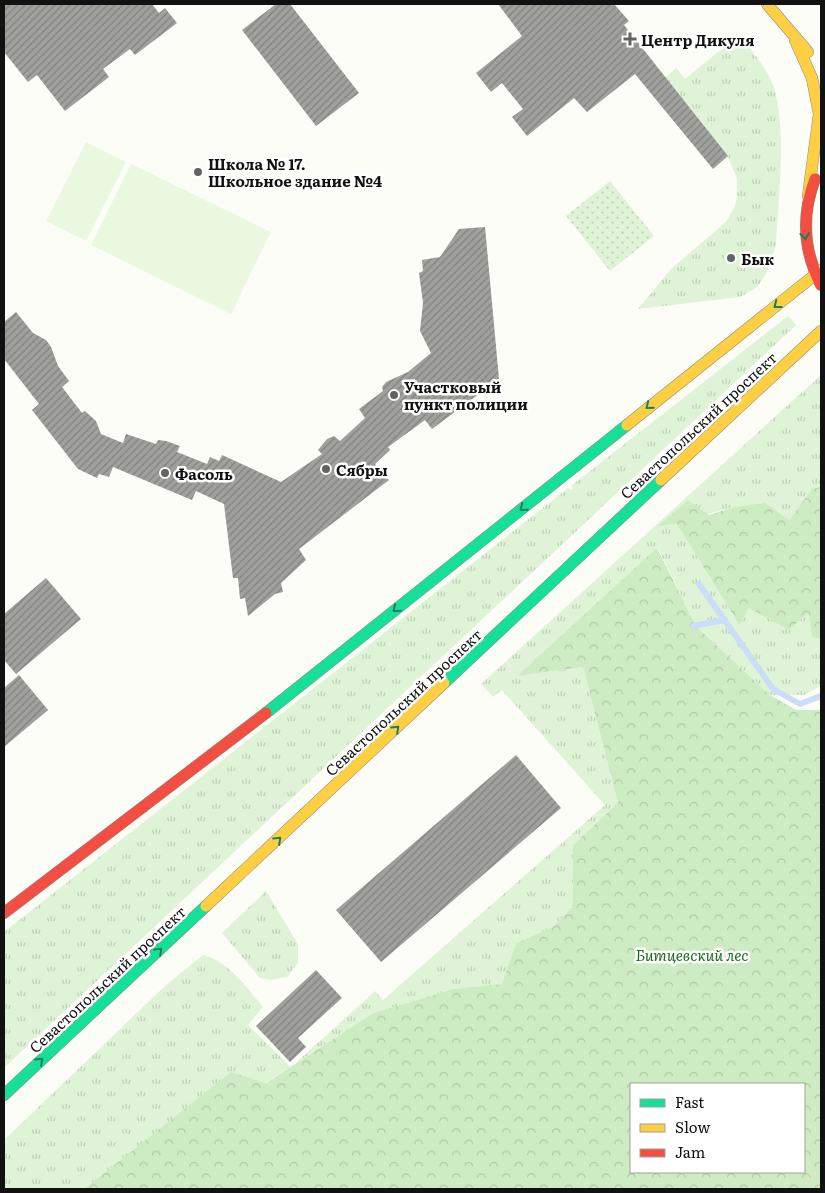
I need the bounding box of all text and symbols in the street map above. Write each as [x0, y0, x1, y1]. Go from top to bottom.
place label: Центр Дикуля [641, 28, 755, 51]
marker: Центр Дикуля [623, 32, 637, 46]
place label: Школа № 17. Школьное здание №4 [208, 152, 382, 192]
marker: Школа № 17. Школьное здание №4 [192, 166, 204, 178]
one-way arrow [799, 232, 810, 240]
place label: Бык [741, 247, 775, 270]
marker: Бык [725, 252, 737, 264]
one-way arrow [774, 300, 783, 308]
street label: Севастопольский проспект [615, 346, 782, 504]
place label: Участковый пункт полиции [404, 375, 528, 415]
marker: Участковый пункт полиции [388, 389, 400, 401]
one-way arrow [646, 400, 655, 408]
place label: Сябры [336, 458, 388, 481]
place label: Фасоль [175, 462, 233, 485]
marker: Сябры [320, 463, 332, 475]
marker: Фасоль [159, 467, 171, 479]
one-way arrow [520, 502, 529, 510]
one-way arrow [393, 604, 402, 612]
street label: Севастопольский проспект [320, 623, 487, 781]
one-way arrow [390, 726, 399, 735]
one-way arrow [272, 837, 281, 846]
street label: Севастопольский проспект [24, 900, 191, 1058]
park label: Битцевский лес [635, 943, 749, 966]
one-way arrow [153, 948, 162, 957]
one-way arrow [34, 1058, 43, 1067]
legend [630, 1083, 805, 1173]
text: Fast [675, 1090, 704, 1113]
text: Slow [675, 1115, 710, 1138]
text: Jam [675, 1140, 706, 1163]

